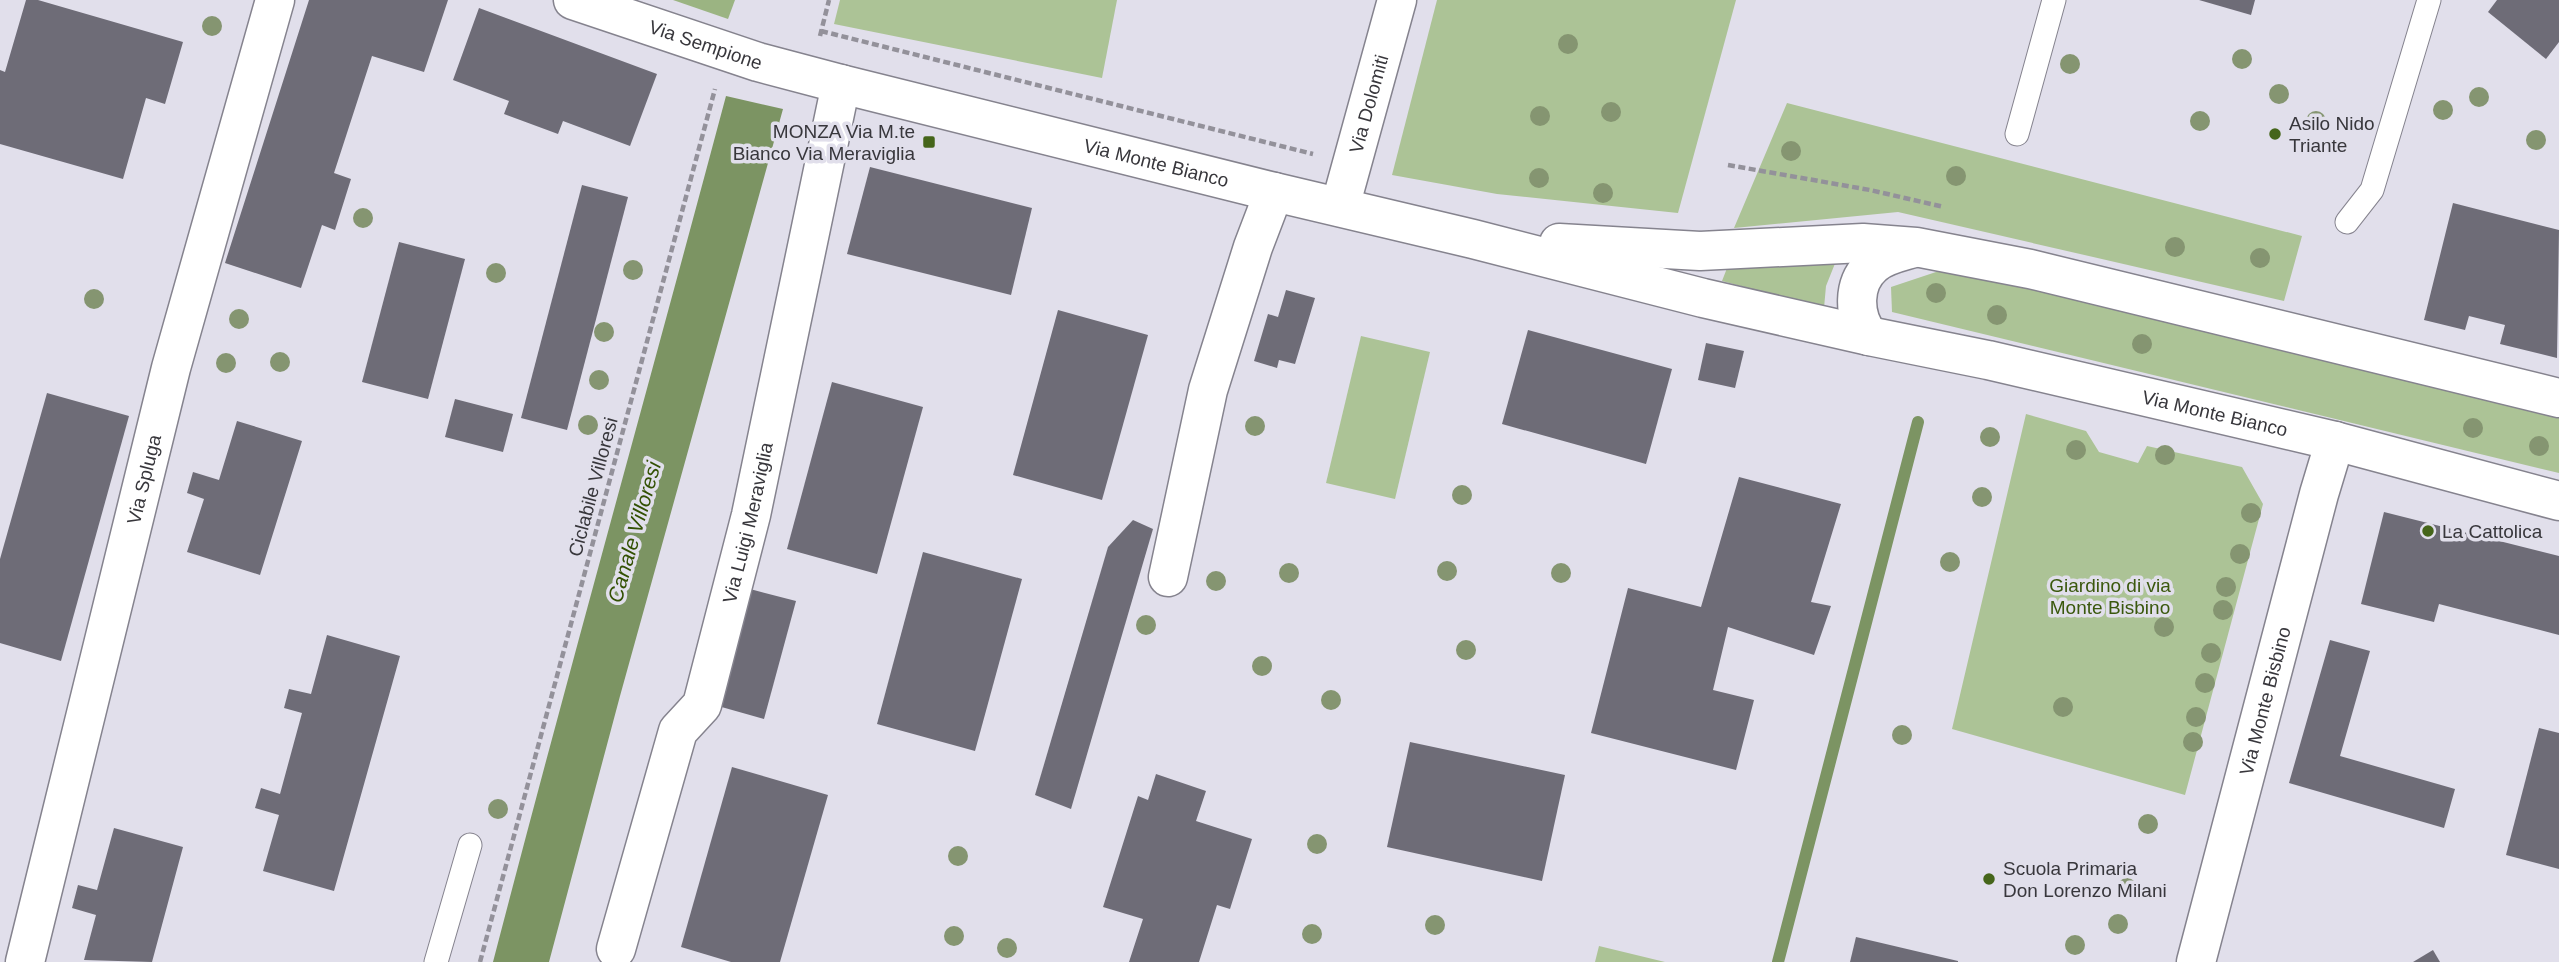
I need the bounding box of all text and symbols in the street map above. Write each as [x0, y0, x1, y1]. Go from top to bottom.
street label: Via Sempione [646, 16, 765, 73]
street label: Via Dolomiti [1345, 52, 1392, 155]
place label: Asilo Nido Triante [2289, 113, 2375, 156]
place label: MONZA Via M.te Bianco Via Meraviglia [733, 121, 915, 164]
marker: Asilo Nido Triante [2267, 126, 2283, 142]
marker: MONZA Via M.te Bianco Via Meraviglia [921, 134, 937, 150]
street label: Via Monte Bianco [1082, 134, 1231, 191]
street label: Via Monte Bianco [2140, 386, 2290, 440]
street label: Ciclabile Villoresi [564, 415, 622, 559]
street label: Via Spluga [122, 432, 165, 526]
street label: Via Luigi Meraviglia [718, 440, 777, 605]
water label: Canale Villoresi [603, 458, 665, 605]
place label: La Cattolica [2442, 521, 2543, 542]
marker: La Cattolica [2420, 523, 2436, 539]
park label: Giardino di via Monte Bisbino [2049, 575, 2171, 618]
street label: Via Monte Bisbino [2235, 624, 2294, 778]
place label: Scuola Primaria Don Lorenzo Milani [2003, 858, 2167, 901]
marker: Scuola Primaria Don Lorenzo Milani [1981, 871, 1997, 887]

